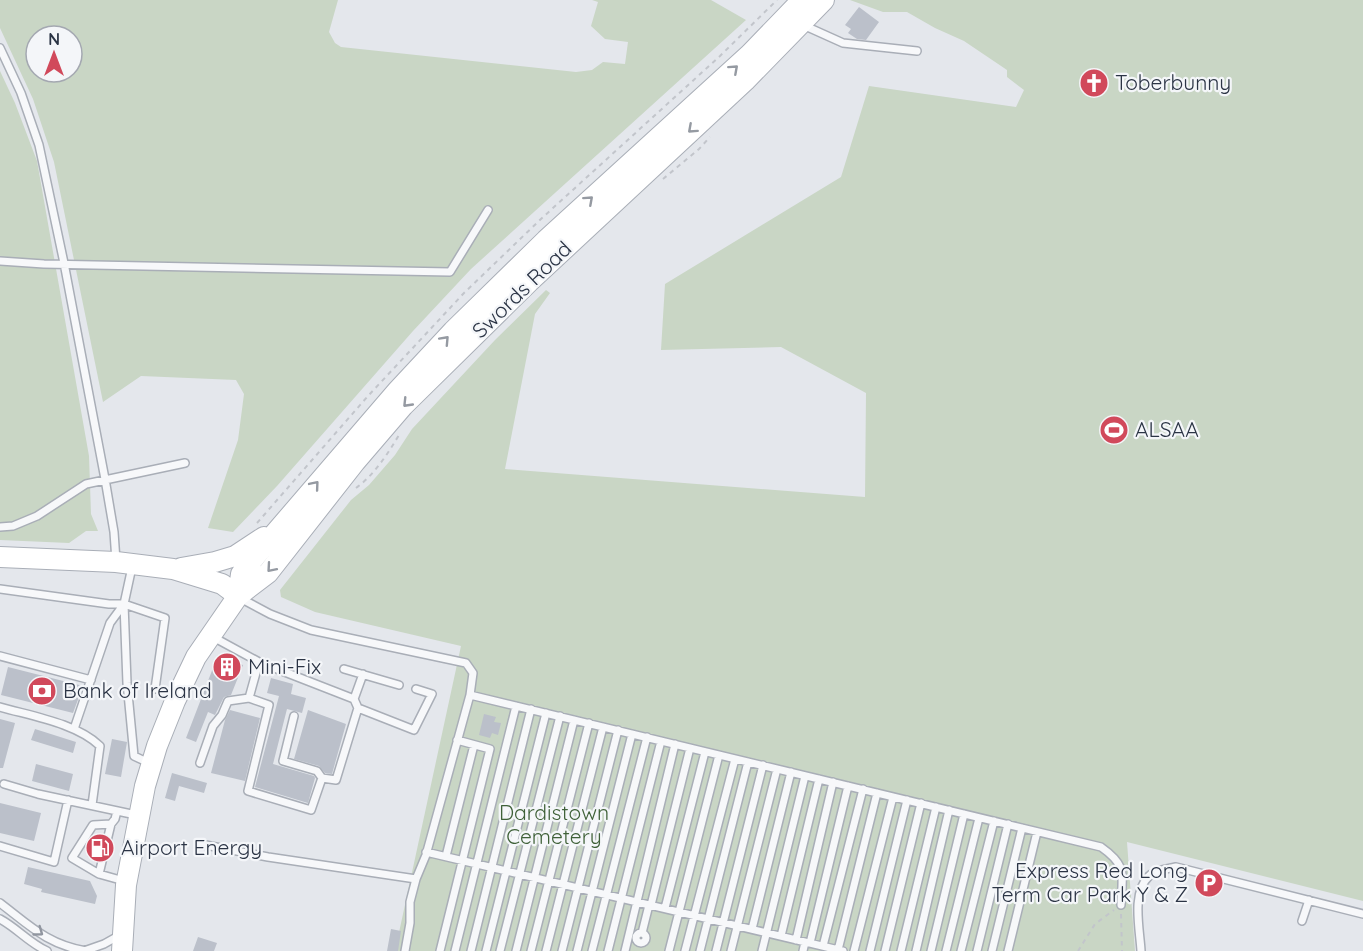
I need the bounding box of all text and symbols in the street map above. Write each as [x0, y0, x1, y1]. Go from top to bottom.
north arrow [24, 24, 84, 84]
text: N [48, 29, 60, 49]
one-way arrow [727, 65, 737, 76]
church icon: Toberbunny [1078, 67, 1110, 99]
place label: Toberbunny [1115, 69, 1231, 95]
one-way arrow [688, 122, 699, 133]
one-way arrow [583, 196, 593, 207]
street label: Swords Road [466, 235, 576, 343]
one-way arrow [437, 336, 448, 347]
one-way arrow [404, 395, 415, 406]
sports icon: ALSAA [1098, 414, 1130, 446]
place label: ALSAA [1135, 416, 1199, 442]
one-way arrow [308, 481, 319, 492]
one-way arrow [267, 562, 278, 572]
building icon: Mini-Fix [211, 651, 243, 683]
place label: Mini-Fix [248, 653, 321, 679]
bank icon: Bank of Ireland [26, 675, 58, 707]
place label: Bank of Ireland [63, 677, 212, 703]
park label: Dardistown Cemetery [499, 799, 609, 849]
fuel station icon: Airport Energy [84, 832, 116, 864]
place label: Airport Energy [121, 834, 262, 860]
place label: Express Red Long Term Car Park Y & Z [992, 857, 1188, 907]
parking icon: Express Red Long Term Car Park Y & Z [1193, 867, 1225, 899]
one-way arrow [33, 925, 44, 936]

